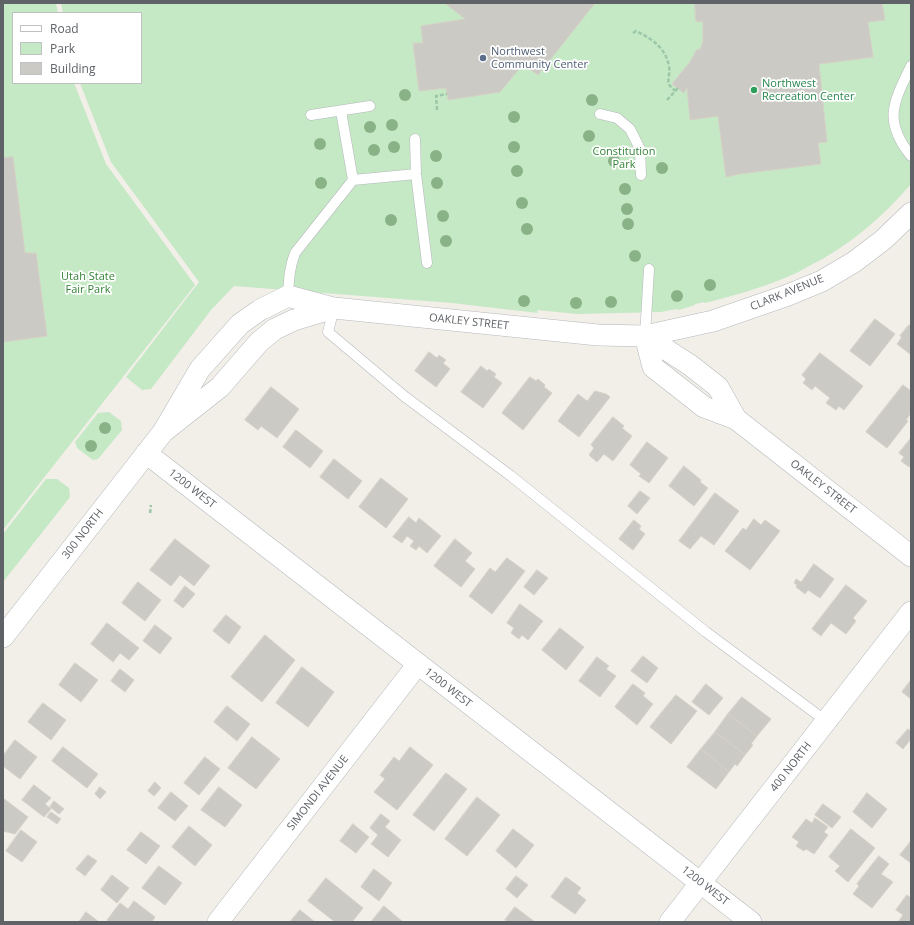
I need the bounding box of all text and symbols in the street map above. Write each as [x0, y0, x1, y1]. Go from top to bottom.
legend [12, 12, 142, 84]
text: Road [50, 20, 79, 37]
text: Park [50, 40, 75, 57]
place label: Northwest Community Center [491, 45, 588, 71]
marker: Northwest Community Center [478, 53, 488, 63]
text: Building [50, 60, 95, 77]
place label: Northwest Recreation Center [762, 77, 854, 103]
marker: Northwest Recreation Center [749, 85, 759, 95]
park label: Constitution Park [593, 145, 655, 171]
park label: Utah State Fair Park [61, 270, 115, 296]
street label: CLARK AVENUE [748, 272, 826, 314]
street label: OAKLEY STREET [428, 311, 510, 333]
street label: OAKLEY STREET [787, 457, 859, 517]
street label: 1200 WEST [166, 466, 218, 512]
street label: 300 NORTH [59, 506, 107, 562]
street label: 1200 WEST [422, 665, 474, 711]
street label: 400 NORTH [767, 739, 815, 795]
street label: SIMONDI AVENUE [285, 753, 351, 833]
street label: 1200 WEST [679, 863, 731, 909]

